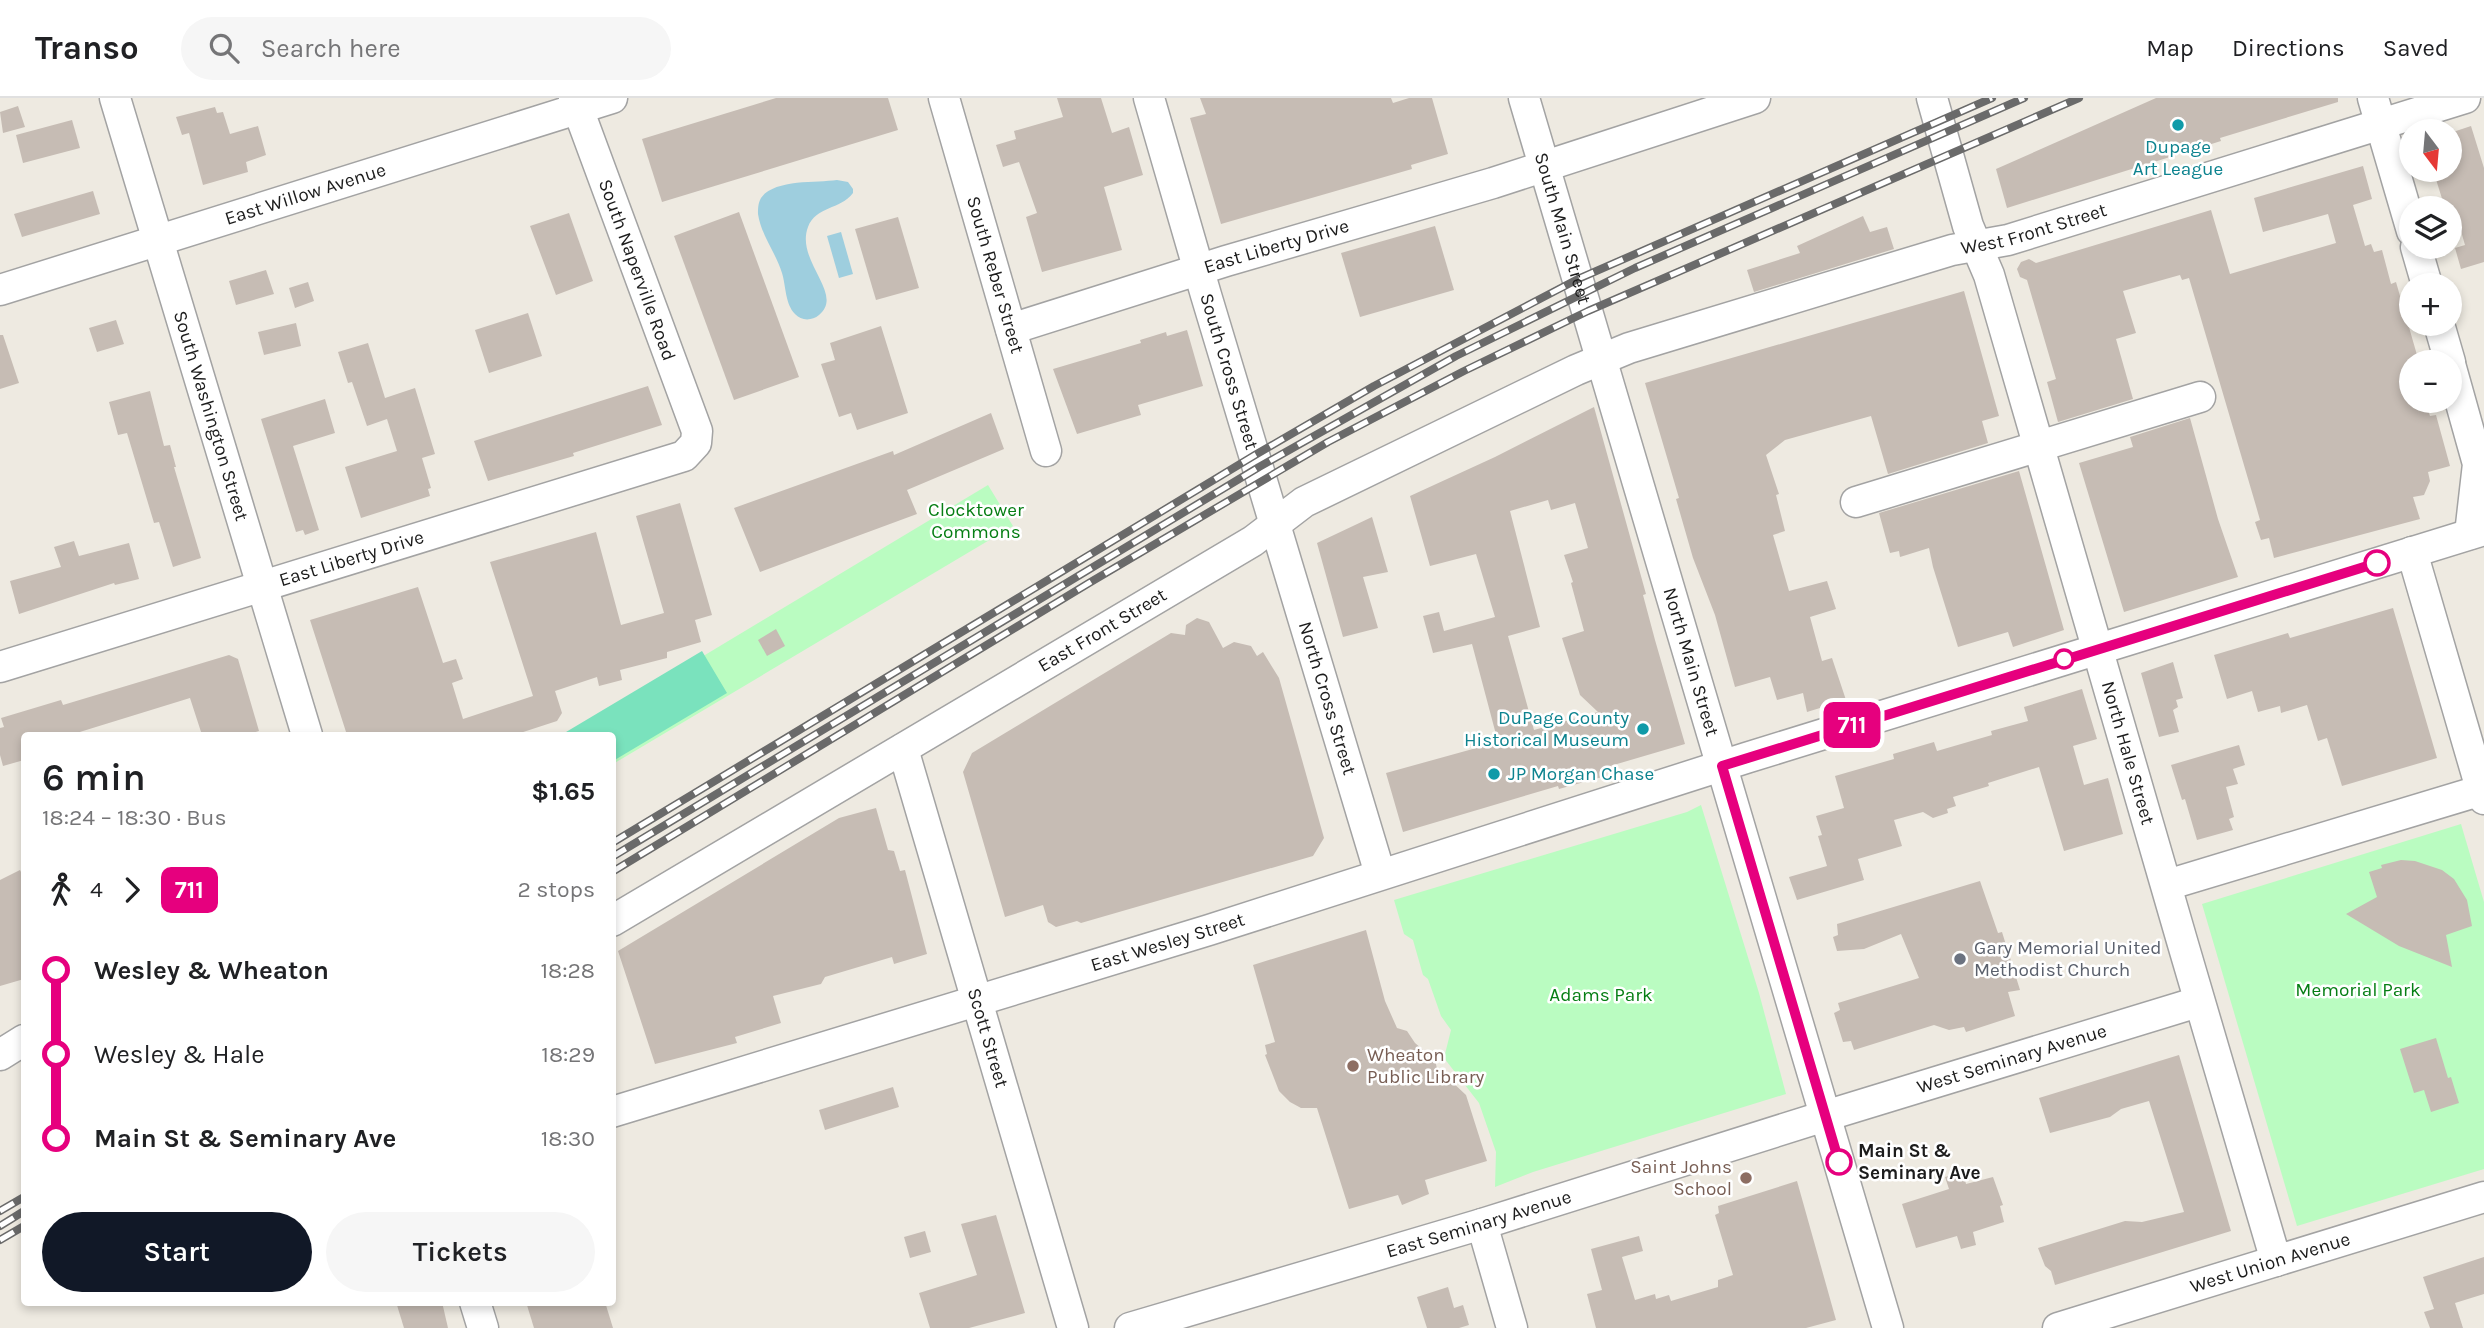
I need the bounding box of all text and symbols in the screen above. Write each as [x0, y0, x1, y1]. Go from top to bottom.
search box [181, 17, 671, 80]
text: Transo [35, 29, 139, 67]
icon: search [205, 29, 243, 67]
text: Search here [261, 33, 401, 64]
text: Map [2146, 34, 2194, 62]
text: Directions [2232, 34, 2345, 62]
text: Saved [2383, 34, 2449, 62]
marker: Dupage Art League [2170, 117, 2186, 133]
north arrow [2399, 119, 2462, 182]
map controls [2399, 119, 2462, 413]
place label: Dupage Art League [2133, 136, 2223, 180]
street label: South Main Street [1530, 150, 1595, 307]
street label: East Willow Avenue [222, 159, 388, 230]
street label: South Naperville Road [594, 176, 680, 364]
street label: South Reber Street [962, 194, 1028, 356]
button: layers [2399, 196, 2462, 259]
street label: West Front Street [1959, 199, 2109, 259]
street label: East Liberty Drive [1201, 215, 1352, 278]
button: + [2399, 273, 2462, 336]
street label: South Cross Street [1195, 291, 1263, 452]
street label: South Washington Street [169, 308, 253, 524]
button: − [2399, 350, 2462, 413]
park label: Clocktower Commons [928, 499, 1024, 543]
street label: East Liberty Drive [277, 526, 427, 591]
unlabelled marker [2364, 550, 2390, 576]
street label: East Front Street [1034, 584, 1170, 677]
street label: North Main Street [1658, 585, 1723, 739]
street label: North Cross Street [1294, 619, 1361, 777]
unlabelled marker [2054, 649, 2074, 669]
street label: North Hale Street [2097, 679, 2159, 827]
line badge: 711 [1812, 702, 1892, 748]
place label: DuPage County Historical Museum [1464, 707, 1629, 751]
text: 711 [1837, 711, 1867, 739]
marker: DuPage County Historical Museum [1635, 721, 1651, 737]
text: 6 min [42, 755, 146, 800]
place label: JP Morgan Chase [1508, 763, 1654, 785]
marker: JP Morgan Chase [1486, 766, 1502, 782]
text: $1.65 [531, 776, 595, 807]
text: 18:24 – 18:30 · Bus [42, 804, 227, 831]
icon: walk [42, 871, 80, 909]
icon: forward [113, 871, 151, 909]
text: 4 [90, 876, 103, 903]
text: 711 [175, 876, 204, 904]
text: 2 stops [517, 876, 595, 903]
street label: East Wesley Street [1088, 908, 1247, 976]
place label: Gary Memorial United Methodist Church [1974, 937, 2161, 981]
marker: Gary Memorial United Methodist Church [1952, 951, 1968, 967]
text: Wesley & Wheaton [94, 955, 329, 986]
text: 18:28 [541, 957, 595, 984]
park label: Memorial Park [2295, 979, 2421, 1001]
park label: Adams Park [1549, 984, 1653, 1006]
street label: Scott Street [963, 985, 1013, 1090]
street label: West Seminary Avenue [1914, 1020, 2109, 1098]
text: Wesley & Hale [94, 1039, 265, 1070]
text: 18:29 [541, 1041, 595, 1068]
place label: Wheaton Public Library [1367, 1044, 1485, 1088]
marker: Wheaton Public Library [1345, 1058, 1361, 1074]
text: Main St & Seminary Ave [94, 1123, 396, 1154]
text: 18:30 [541, 1125, 595, 1152]
place label: Main St & Seminary Ave [1858, 1140, 1981, 1184]
marker: Main St & Seminary Ave [1826, 1149, 1852, 1175]
place label: Saint Johns School [1630, 1156, 1732, 1200]
marker: Saint Johns School [1738, 1170, 1754, 1186]
street label: East Seminary Avenue [1384, 1186, 1574, 1263]
button: Start [42, 1212, 312, 1292]
button: Tickets [326, 1212, 595, 1292]
street label: West Union Avenue [2187, 1228, 2353, 1298]

